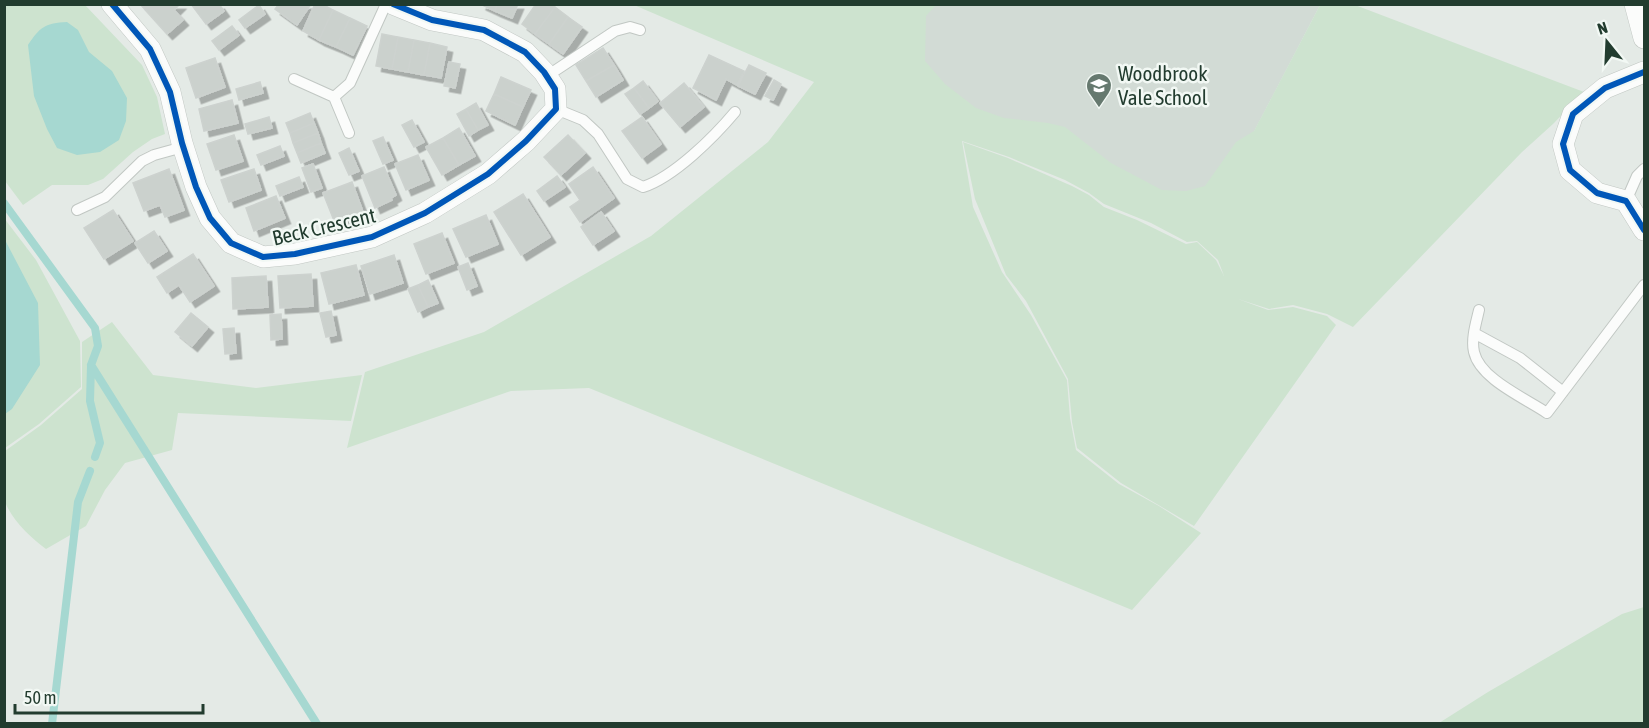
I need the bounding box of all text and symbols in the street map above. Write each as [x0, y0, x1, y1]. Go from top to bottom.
north arrow [1577, 12, 1637, 72]
text: N [1595, 18, 1610, 38]
place label: Woodbrook Vale School [1118, 61, 1208, 109]
school or university icon: Woodbrook Vale School [1084, 71, 1114, 109]
street label: Beck Crescent [270, 202, 378, 250]
scale bar [15, 677, 202, 715]
text: 50 m [24, 687, 56, 708]

